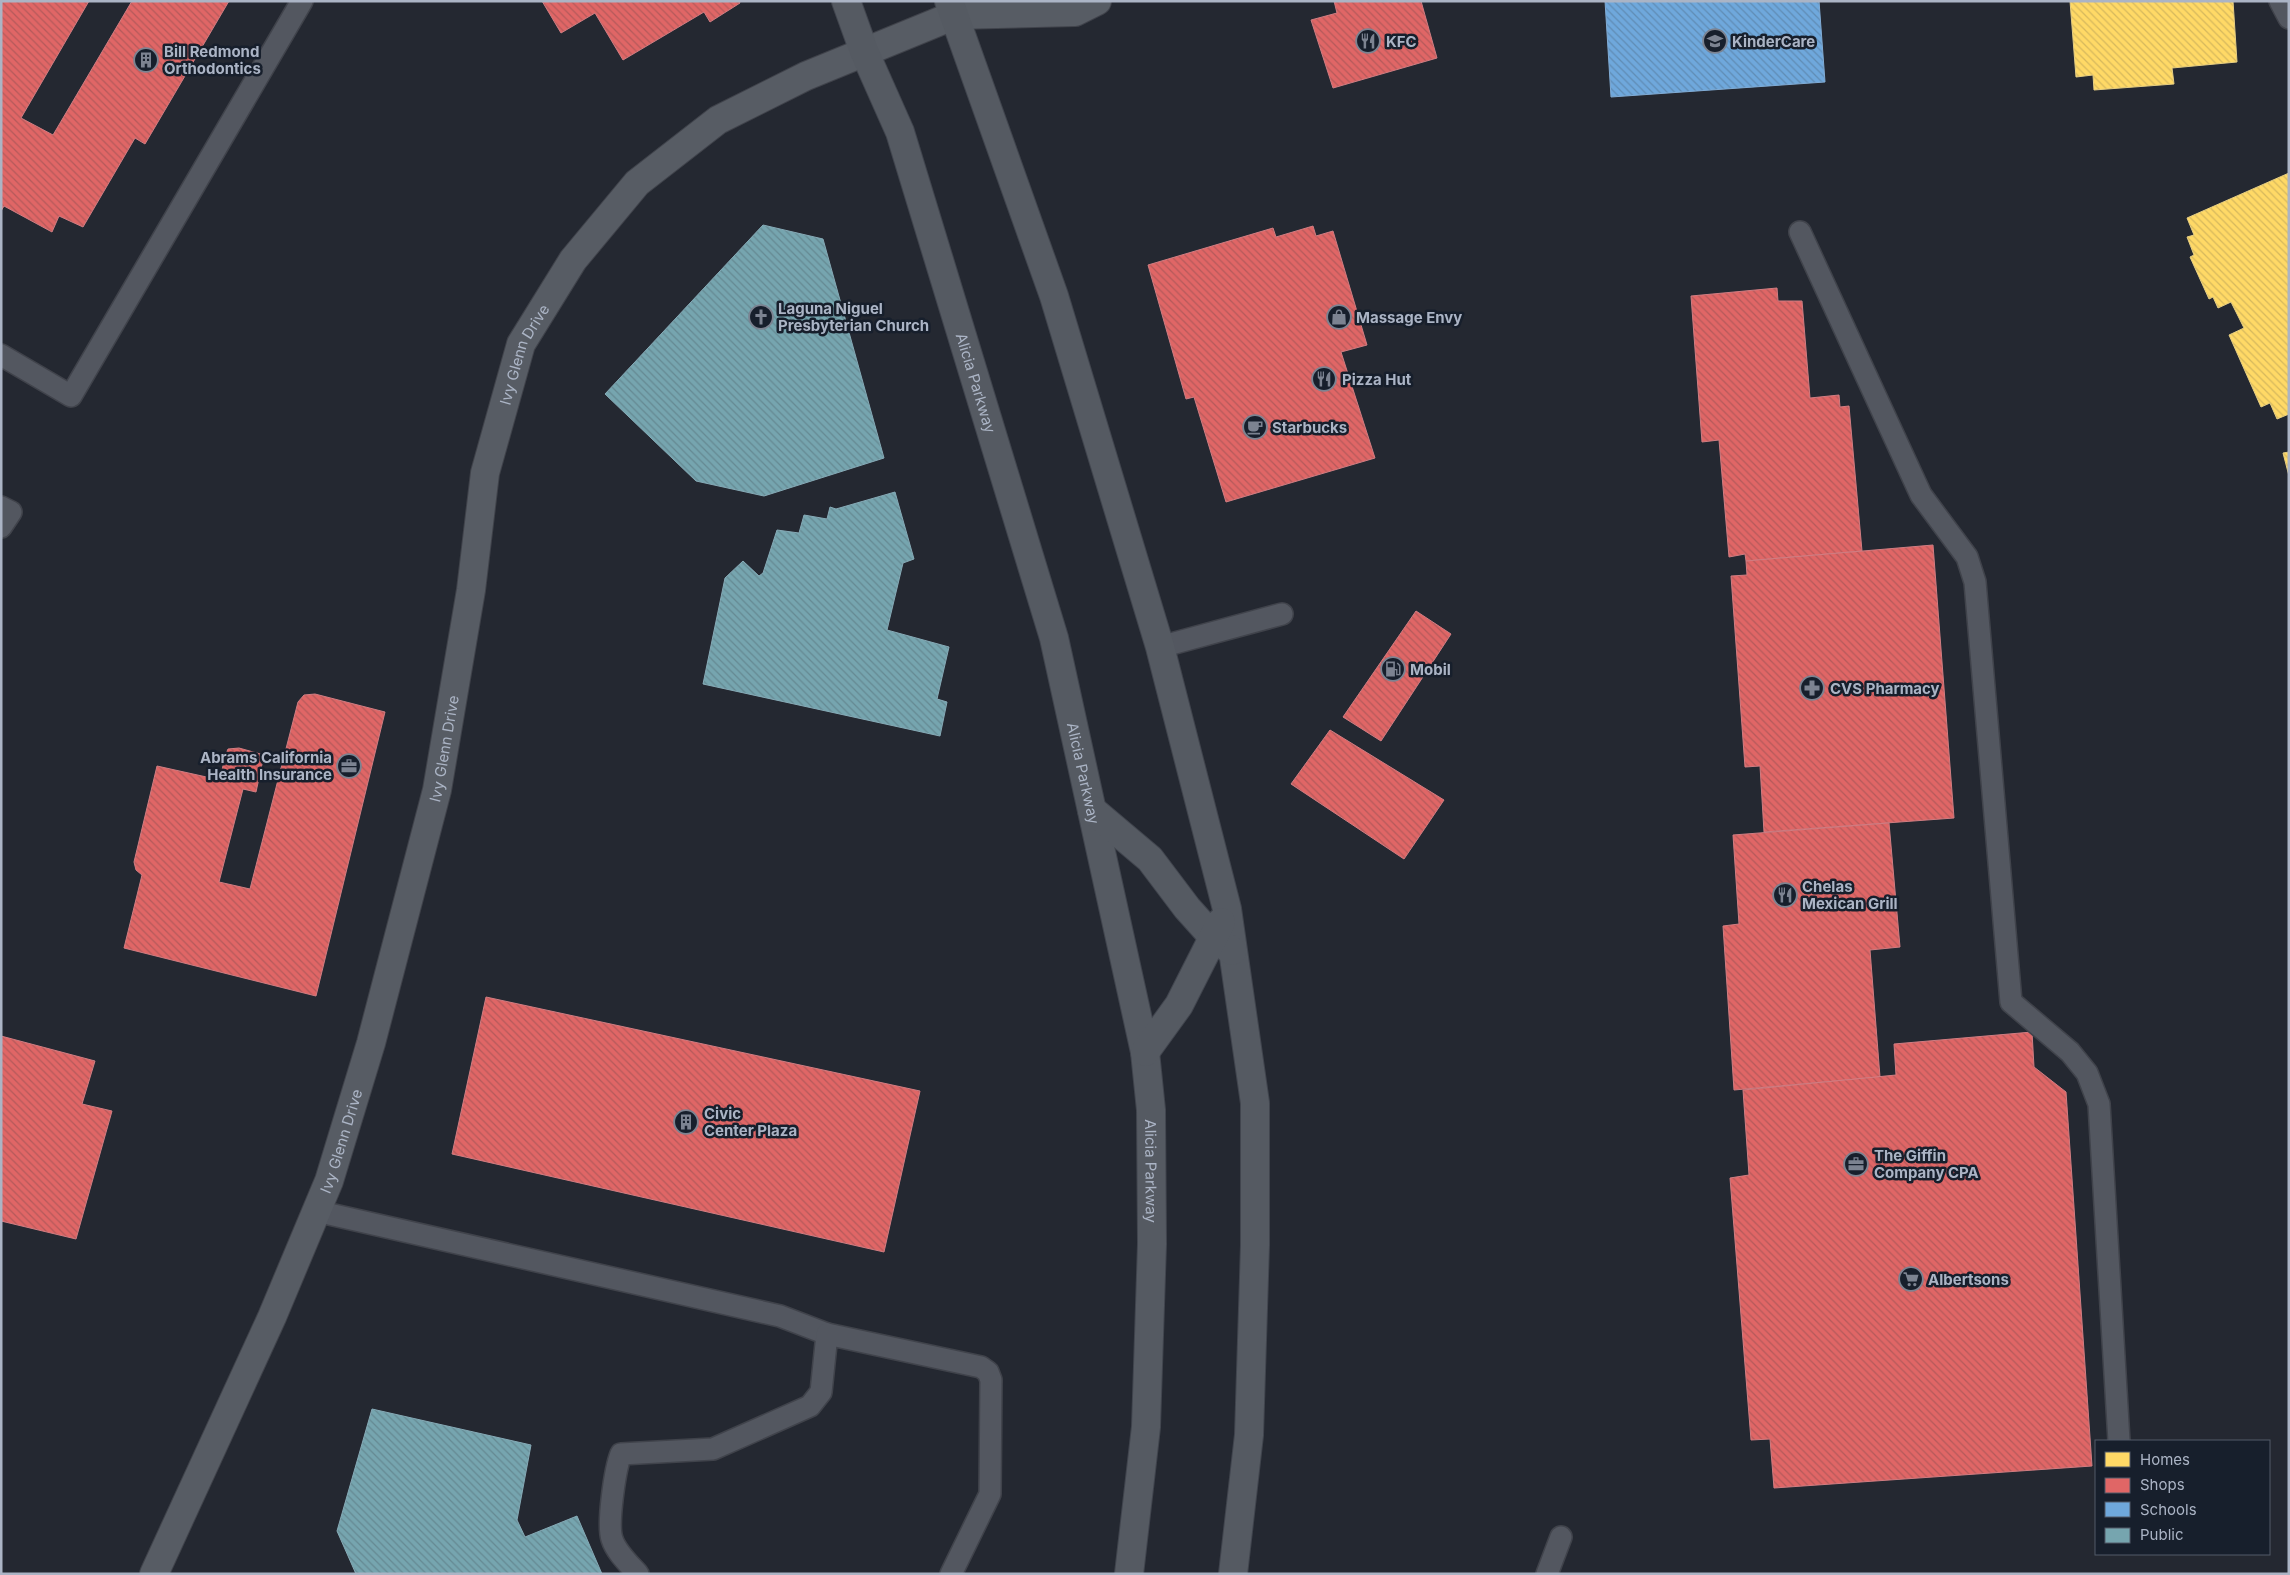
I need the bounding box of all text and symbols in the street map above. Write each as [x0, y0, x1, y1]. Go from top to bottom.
restaurant icon: KFC [1355, 28, 1381, 54]
school or university icon: KinderCare [1702, 28, 1728, 54]
place label: KFC [1386, 32, 1417, 51]
place label: KinderCare [1732, 32, 1815, 51]
place label: Bill Redmond Orthodontics [164, 42, 261, 78]
building icon: Bill Redmond Orthodontics [133, 47, 159, 73]
place label: Laguna Niguel Presbyterian Church [778, 299, 929, 335]
street label: Ivy Glenn Drive [495, 300, 553, 407]
church icon: Laguna Niguel Presbyterian Church [748, 304, 774, 330]
shop icon: Massage Envy [1326, 304, 1352, 330]
place label: Massage Envy [1356, 308, 1462, 327]
street label: Alicia Parkway [952, 331, 1001, 436]
restaurant icon: Pizza Hut [1311, 366, 1337, 392]
place label: Pizza Hut [1342, 370, 1412, 389]
cafe icon: Starbucks [1242, 414, 1268, 440]
place label: Starbucks [1272, 418, 1347, 437]
fuel station icon: Mobil [1380, 656, 1406, 682]
place label: Mobil [1410, 660, 1451, 679]
pharmacy icon: CVS Pharmacy [1799, 675, 1825, 701]
place label: CVS Pharmacy [1830, 679, 1940, 698]
street label: Ivy Glenn Drive [425, 694, 462, 804]
street label: Alicia Parkway [1063, 720, 1104, 826]
place label: Abrams California Health Insurance [200, 748, 332, 784]
office icon: Abrams California Health Insurance [336, 753, 362, 779]
place label: Chelas Mexican Grill [1802, 877, 1898, 913]
restaurant icon: Chelas Mexican Grill [1772, 882, 1798, 908]
street label: Ivy Glenn Drive [315, 1087, 366, 1196]
place label: Civic Center Plaza [704, 1104, 797, 1140]
building icon: Civic Center Plaza [673, 1109, 699, 1135]
street label: Alicia Parkway [1142, 1119, 1161, 1224]
place label: The Giffin Company CPA [1874, 1146, 1979, 1182]
office icon: The Giffin Company CPA [1843, 1151, 1869, 1177]
supermarket icon: Albertsons [1898, 1266, 1924, 1292]
place label: Albertsons [1928, 1270, 2009, 1289]
legend [2095, 1440, 2270, 1555]
text: Homes [2140, 1450, 2190, 1469]
text: Shops [2140, 1475, 2185, 1494]
text: Schools [2140, 1500, 2197, 1519]
text: Public [2140, 1525, 2183, 1544]

